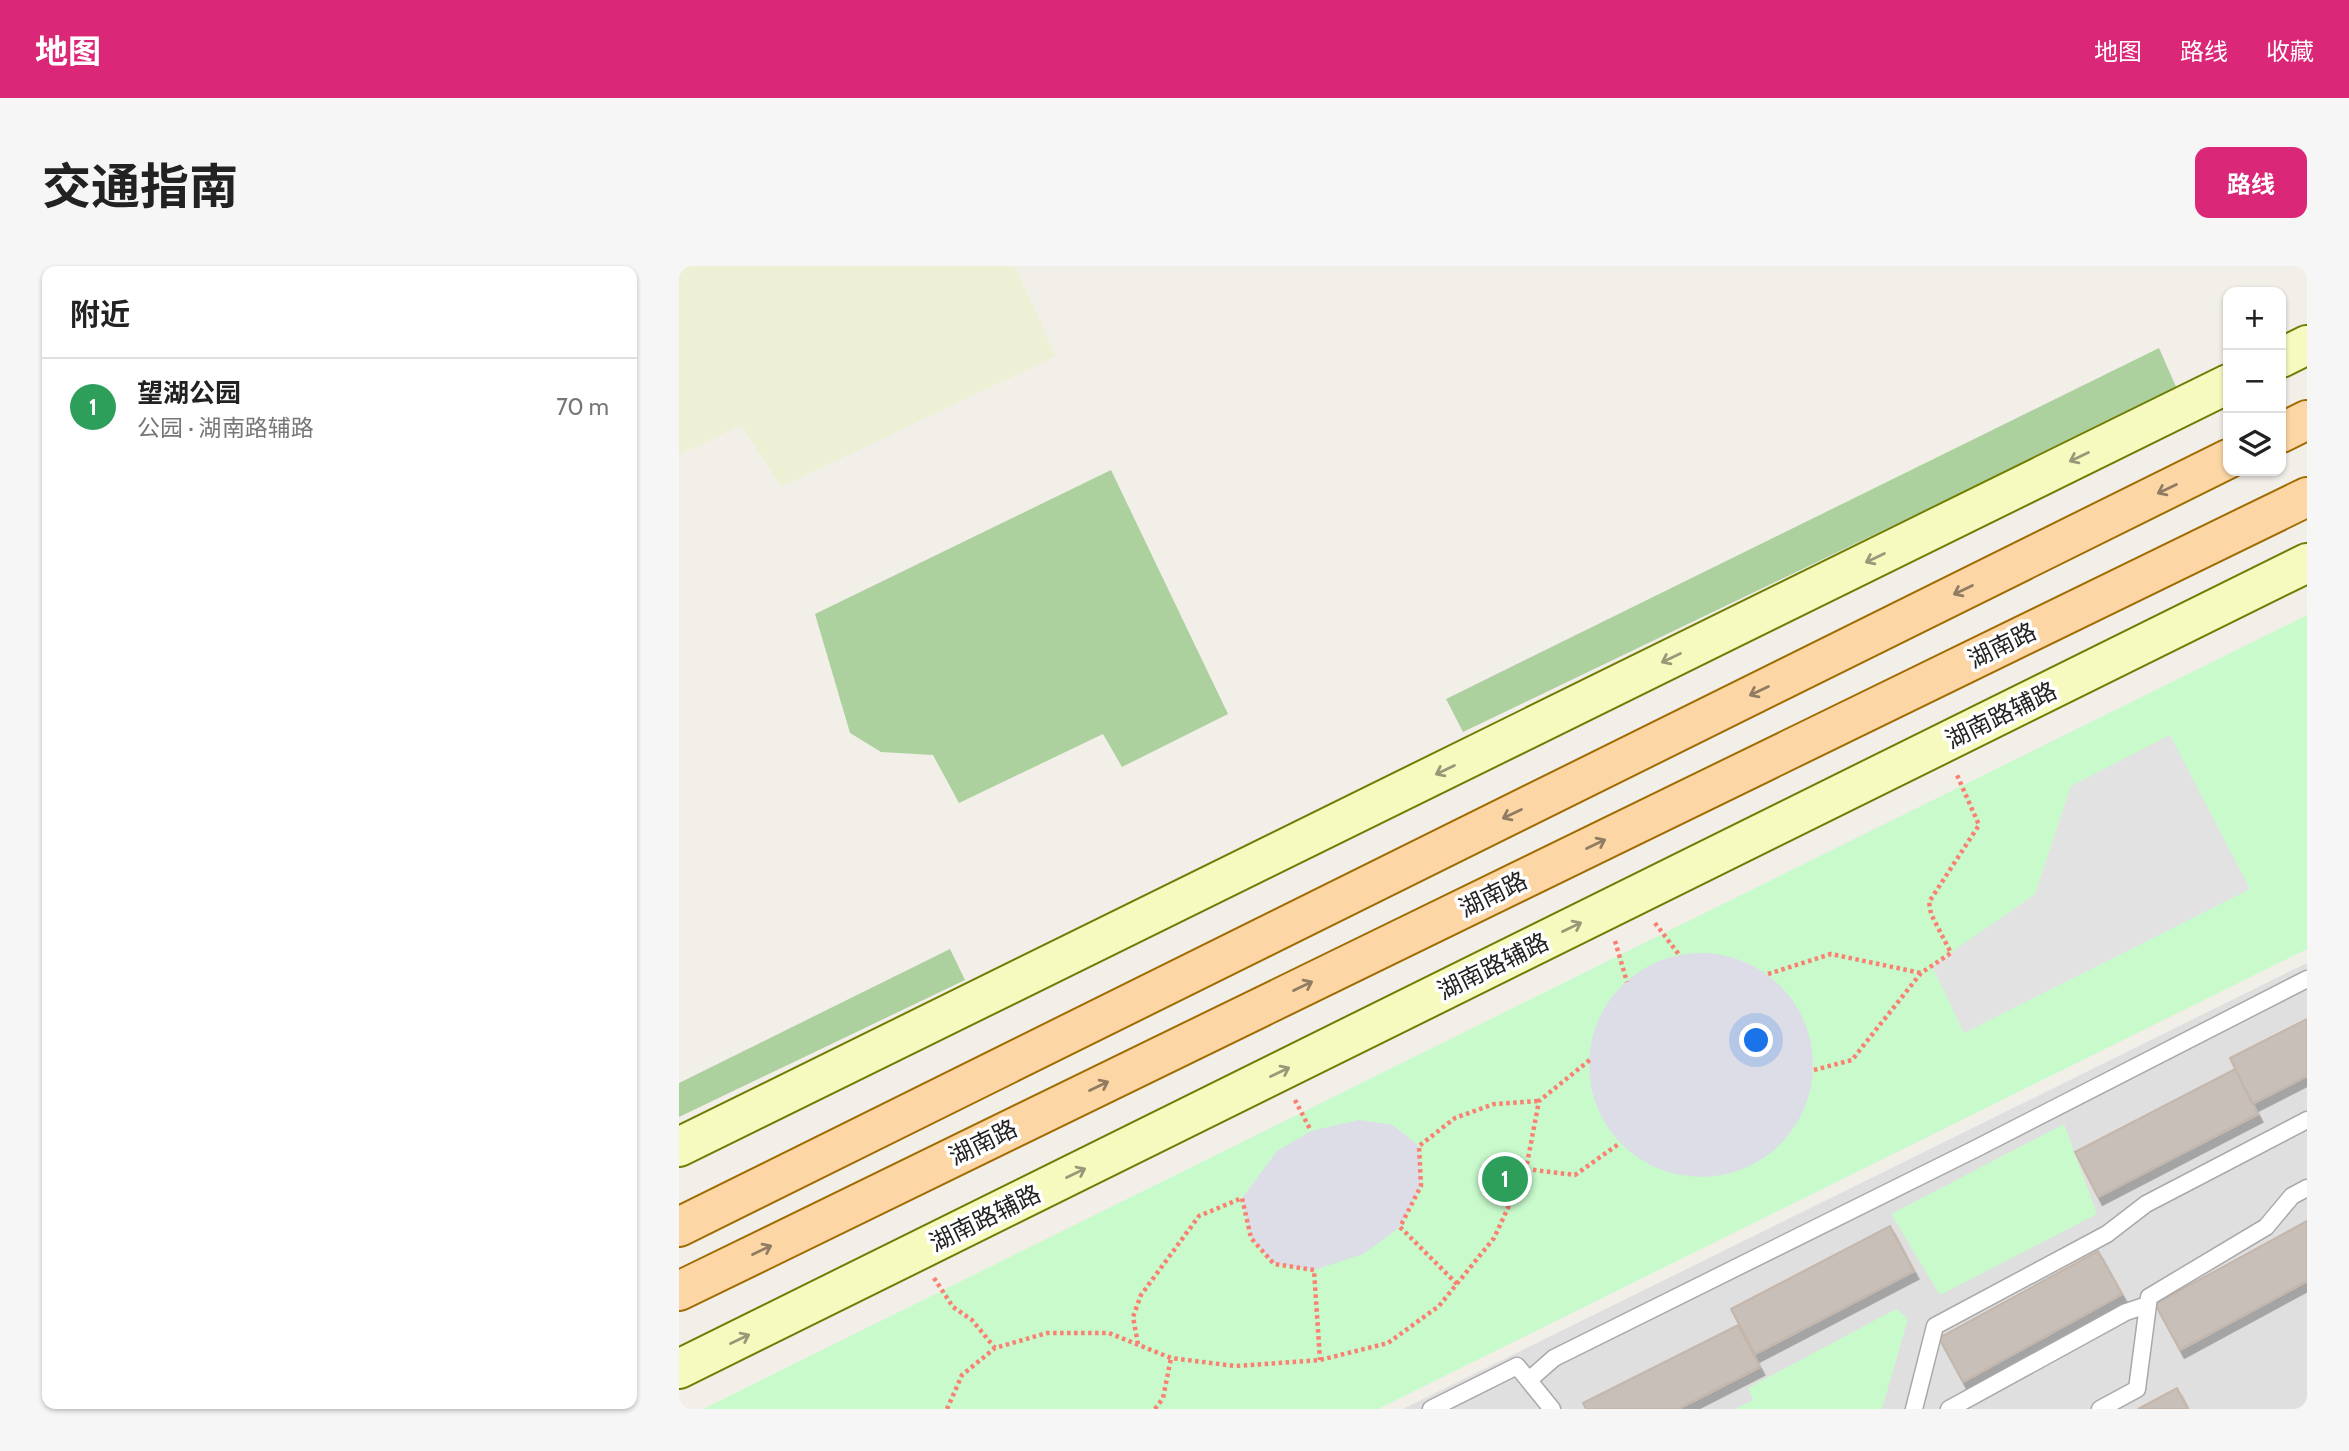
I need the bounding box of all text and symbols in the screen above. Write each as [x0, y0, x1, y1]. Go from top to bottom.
text: 地图 [35, 31, 101, 71]
text: 地图 [2094, 37, 2142, 66]
text: 路线 [2180, 37, 2228, 66]
text: 收藏 [2266, 37, 2314, 66]
button: 路线 [2195, 147, 2307, 218]
text: 交通指南 [42, 157, 238, 216]
map controls [2223, 287, 2286, 476]
button: + [2223, 287, 2286, 350]
text: 附近 [70, 296, 130, 333]
button: − [2223, 350, 2286, 413]
text: 望湖公园 [137, 377, 241, 409]
text: 1 [89, 393, 97, 421]
text: 70 m [556, 393, 609, 421]
button: layers [2223, 413, 2286, 476]
text: 公园 · 湖南路辅路 [137, 414, 314, 442]
one-way arrow [2069, 451, 2090, 465]
one-way arrow [2157, 483, 2178, 497]
one-way arrow [1865, 551, 1886, 565]
one-way arrow [1953, 584, 1974, 598]
street label: 湖南路 [1963, 616, 2041, 674]
one-way arrow [1661, 652, 1682, 666]
street label: 湖南路辅路 [1941, 676, 2061, 754]
one-way arrow [1749, 685, 1770, 699]
one-way arrow [1435, 763, 1456, 777]
one-way arrow [1502, 808, 1523, 822]
one-way arrow [1585, 836, 1606, 850]
street label: 湖南路 [1454, 865, 1532, 923]
one-way arrow [1561, 920, 1582, 934]
street label: 湖南路辅路 [1433, 927, 1553, 1005]
one-way arrow [1292, 979, 1313, 993]
your location [1739, 1023, 1773, 1057]
one-way arrow [1269, 1064, 1290, 1078]
one-way arrow [1088, 1079, 1109, 1092]
street label: 湖南路 [944, 1113, 1022, 1171]
pin: 1 [1482, 1153, 1528, 1205]
one-way arrow [1065, 1165, 1086, 1179]
street label: 湖南路辅路 [925, 1179, 1045, 1257]
one-way arrow [751, 1243, 772, 1257]
one-way arrow [729, 1331, 750, 1345]

